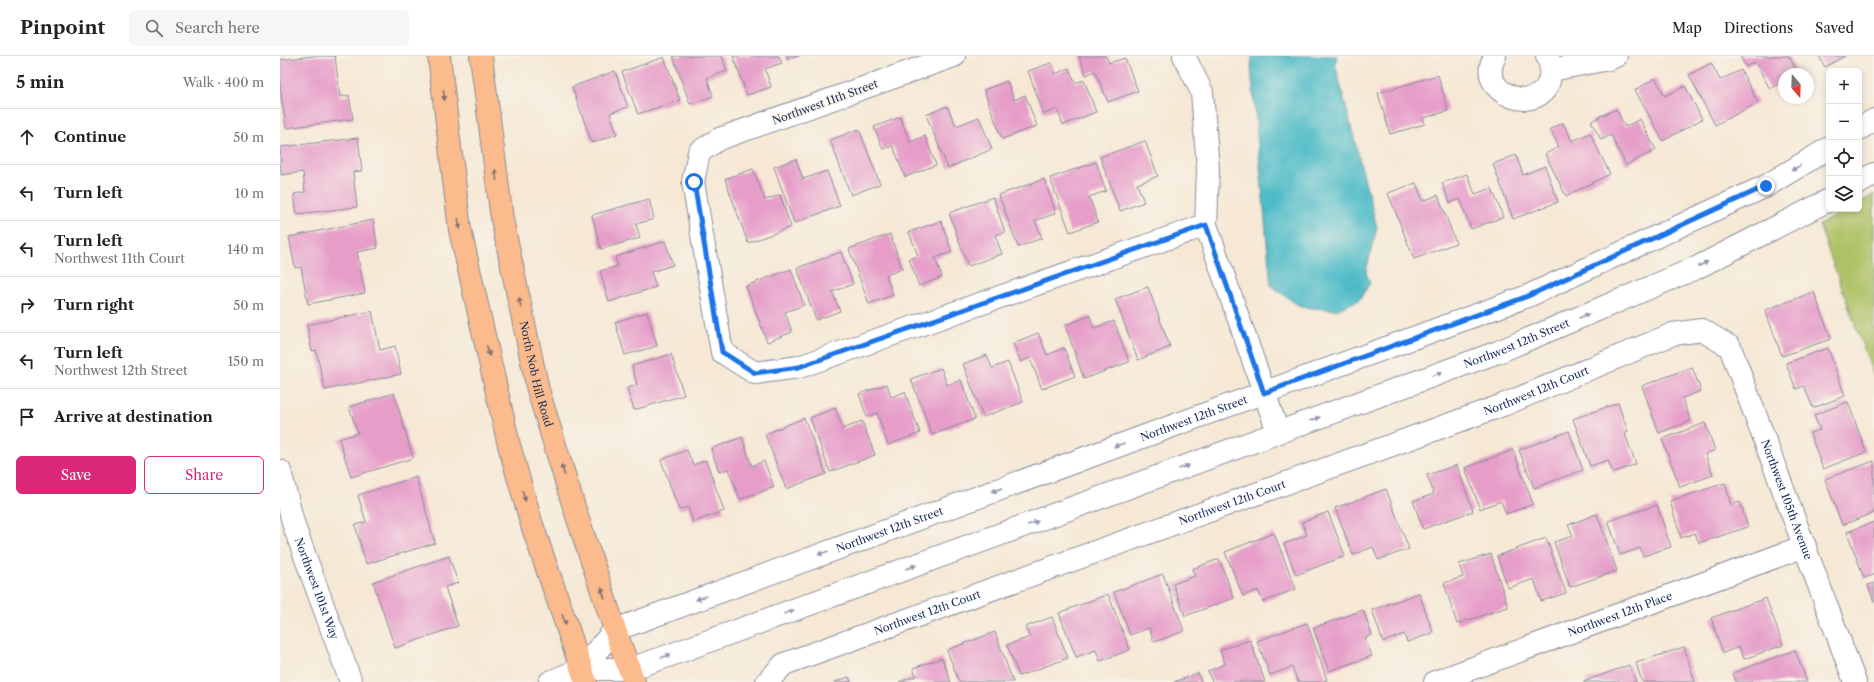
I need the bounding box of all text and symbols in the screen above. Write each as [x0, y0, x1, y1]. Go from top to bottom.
search box [129, 10, 409, 46]
text: Pinpoint [20, 16, 105, 39]
icon: search [143, 17, 165, 39]
text: Search here [175, 18, 260, 37]
text: Map [1672, 19, 1702, 37]
text: Directions [1724, 19, 1793, 37]
text: Saved [1815, 19, 1854, 37]
north arrow [1778, 68, 1814, 104]
map controls [1826, 68, 1862, 212]
button: + [1826, 68, 1862, 104]
text: 5 min [16, 72, 64, 92]
text: Walk · 400 m [183, 74, 264, 90]
street label: Northwest 11th Street [770, 76, 880, 128]
one-way arrow [441, 89, 447, 101]
button: − [1826, 104, 1862, 140]
icon: ahead [16, 126, 38, 148]
text: Continue [54, 127, 126, 146]
text: 50 m [233, 129, 264, 145]
button: locate [1826, 140, 1862, 176]
one-way arrow [1790, 164, 1802, 171]
one-way arrow [493, 169, 499, 181]
route start [685, 173, 703, 191]
button: layers [1826, 176, 1862, 212]
route end [1757, 177, 1775, 195]
icon: left [16, 182, 38, 204]
text: Turn left [54, 183, 123, 202]
text: 10 m [235, 185, 264, 201]
one-way arrow [456, 218, 463, 230]
text: Turn left [54, 231, 123, 250]
icon: left [16, 238, 38, 260]
text: 140 m [227, 241, 264, 257]
text: Northwest 11th Court [54, 250, 185, 266]
one-way arrow [1697, 261, 1709, 267]
icon: right [16, 294, 38, 316]
text: Turn right [54, 295, 134, 314]
text: 50 m [233, 297, 264, 313]
one-way arrow [516, 297, 522, 309]
one-way arrow [1578, 312, 1590, 318]
street label: Northwest 12th Street [1462, 315, 1572, 371]
street label: North Nob Hill Road [517, 320, 556, 429]
text: Turn left [54, 343, 123, 362]
one-way arrow [485, 344, 491, 357]
icon: left [16, 350, 38, 372]
text: 150 m [228, 353, 264, 369]
text: Northwest 12th Street [54, 362, 188, 378]
street label: Northwest 12th Court [1482, 363, 1591, 418]
one-way arrow [1432, 371, 1444, 377]
street label: Northwest 12th Street [1138, 392, 1249, 444]
icon: arrive [16, 406, 38, 428]
text: Arrive at destination [54, 407, 213, 426]
one-way arrow [1309, 416, 1321, 422]
street label: Northwest 105th Avenue [1758, 437, 1816, 562]
one-way arrow [1113, 443, 1125, 449]
button: Save [16, 456, 136, 494]
button: Share [144, 456, 264, 494]
one-way arrow [560, 463, 566, 475]
one-way arrow [1179, 464, 1191, 470]
street label: Northwest 12th Court [1177, 477, 1287, 528]
one-way arrow [991, 487, 1003, 493]
one-way arrow [521, 491, 527, 503]
street label: Northwest 12th Street [834, 504, 945, 556]
one-way arrow [1027, 519, 1039, 525]
street label: Northwest 101st Way [292, 535, 342, 642]
one-way arrow [816, 550, 828, 556]
one-way arrow [905, 564, 917, 570]
one-way arrow [600, 587, 606, 599]
street label: Northwest 12th Court [872, 587, 983, 638]
street label: Northwest 12th Place [1566, 588, 1674, 640]
one-way arrow [694, 595, 706, 601]
one-way arrow [783, 608, 795, 614]
one-way arrow [562, 614, 568, 626]
one-way arrow [661, 653, 673, 659]

